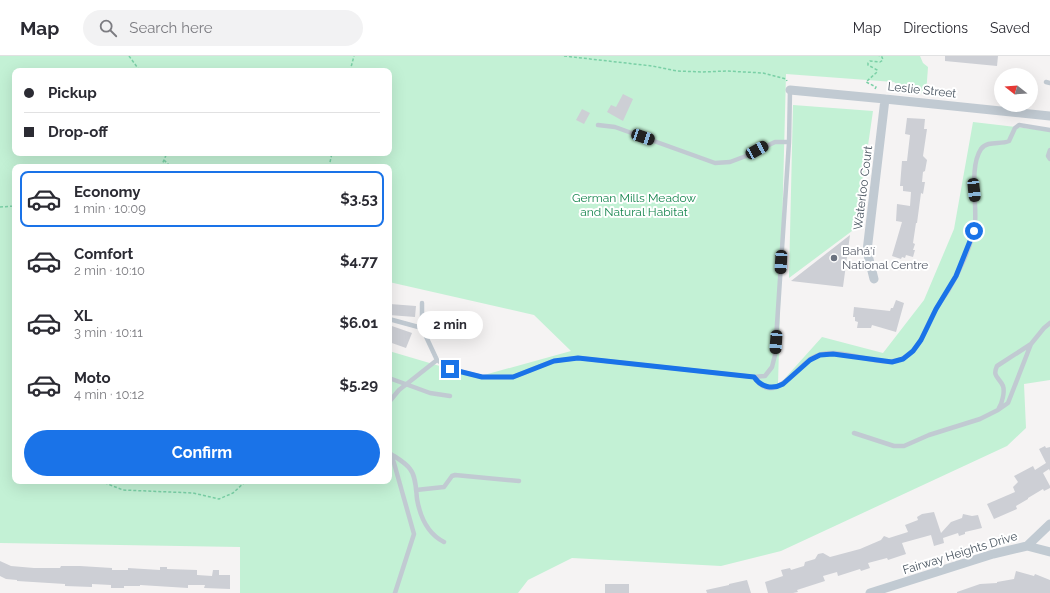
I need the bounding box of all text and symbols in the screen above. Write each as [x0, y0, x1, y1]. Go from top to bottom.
search box [83, 10, 363, 46]
text: Map [20, 17, 59, 39]
icon: search [97, 17, 119, 39]
text: Search here [129, 19, 213, 37]
text: Map [853, 20, 881, 36]
text: Directions [903, 20, 968, 36]
text: Saved [990, 20, 1030, 36]
north arrow [994, 68, 1038, 112]
map controls [994, 68, 1038, 112]
street label: Leslie Street [887, 79, 957, 101]
text: Pickup [48, 84, 97, 102]
text: Drop-off [48, 123, 108, 141]
car [630, 127, 656, 147]
car [744, 139, 770, 161]
street label: Waterloo Court [851, 145, 875, 231]
car [967, 177, 981, 203]
icon: car [26, 181, 62, 217]
text: Economy [74, 183, 141, 201]
text: $3.53 [340, 190, 378, 208]
park label: German Mills Meadow and Natural Habitat [572, 191, 696, 219]
text: 1 min · 10:09 [74, 201, 146, 216]
route start [965, 222, 983, 240]
icon: car [26, 243, 62, 279]
place label: Bahá'í National Centre [842, 244, 928, 272]
text: Comfort [74, 245, 133, 263]
car [774, 250, 788, 274]
text: $4.77 [340, 252, 378, 270]
marker: Bahá'í National Centre [829, 253, 839, 263]
text: 2 min · 10:10 [74, 263, 145, 278]
icon: car [26, 305, 62, 341]
text: XL [74, 307, 92, 325]
callout: 2 min [417, 311, 483, 339]
text: $6.01 [339, 314, 378, 332]
text: 2 min [433, 317, 467, 332]
text: 3 min · 10:11 [74, 325, 143, 340]
car [769, 330, 783, 354]
route end [441, 360, 459, 378]
icon: car [26, 367, 62, 403]
text: Moto [74, 369, 111, 387]
text: $5.29 [340, 376, 378, 394]
text: 4 min · 10:12 [74, 387, 144, 402]
button: Confirm [24, 430, 380, 476]
street label: Fairway Heights Drive [901, 529, 1019, 577]

